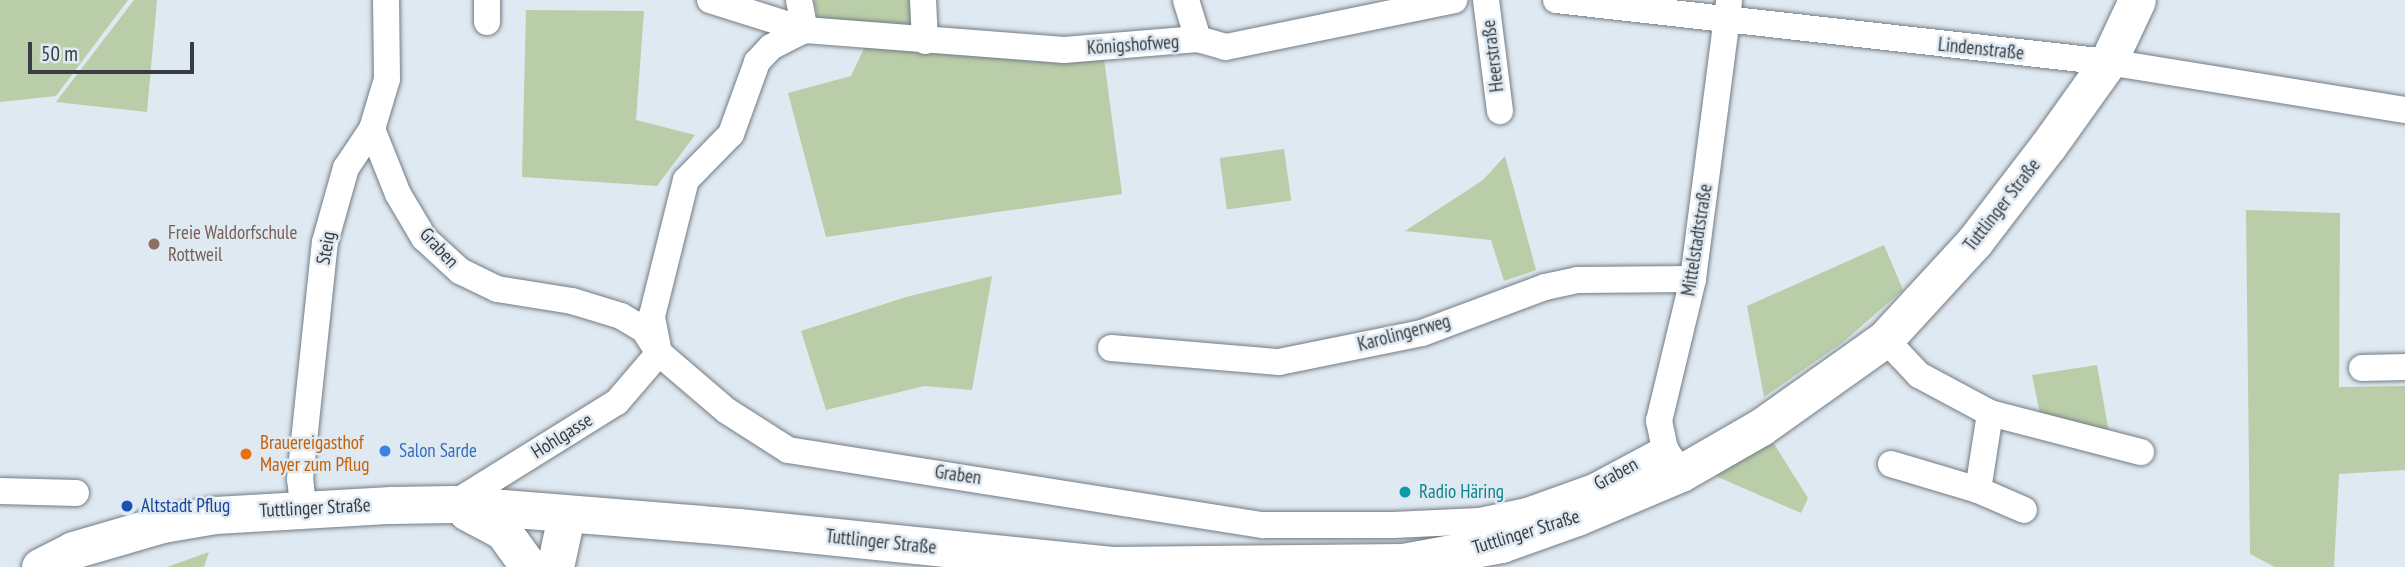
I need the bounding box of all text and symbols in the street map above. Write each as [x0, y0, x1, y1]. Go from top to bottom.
street label: Heerstraße [1477, 19, 1509, 93]
scale bar [32, 28, 198, 72]
street label: Königshofweg [1086, 30, 1180, 60]
street label: Lindenstraße [1937, 33, 2025, 65]
text: 50 m [41, 40, 78, 67]
street label: Tuttlinger Straße [1959, 154, 2045, 256]
street label: Mittelstadtstraße [1677, 182, 1717, 298]
place label: Freie Waldorfschule Rottweil [168, 222, 298, 266]
street label: Graben [415, 223, 463, 273]
street label: Steig [312, 230, 340, 266]
marker: Freie Waldorfschule Rottweil [146, 236, 162, 252]
street label: Karolingerweg [1355, 310, 1453, 356]
street label: Hohlgasse [527, 408, 597, 464]
place label: Brauereigasthof Mayer zum Pflug [260, 432, 369, 476]
place label: Salon Sarde [399, 440, 477, 462]
marker: Salon Sarde [377, 443, 393, 459]
marker: Brauereigasthof Mayer zum Pflug [238, 446, 254, 462]
street label: Graben [1590, 453, 1642, 495]
street label: Graben [933, 460, 983, 490]
place label: Radio Häring [1419, 481, 1504, 503]
marker: Radio Häring [1397, 484, 1413, 500]
street label: Tuttlinger Straße [259, 494, 371, 522]
place label: Altstadt Pflug [141, 495, 230, 517]
marker: Altstadt Pflug [119, 498, 135, 514]
street label: Tuttlinger Straße [1470, 505, 1582, 559]
street label: Tuttlinger Straße [825, 525, 937, 559]

